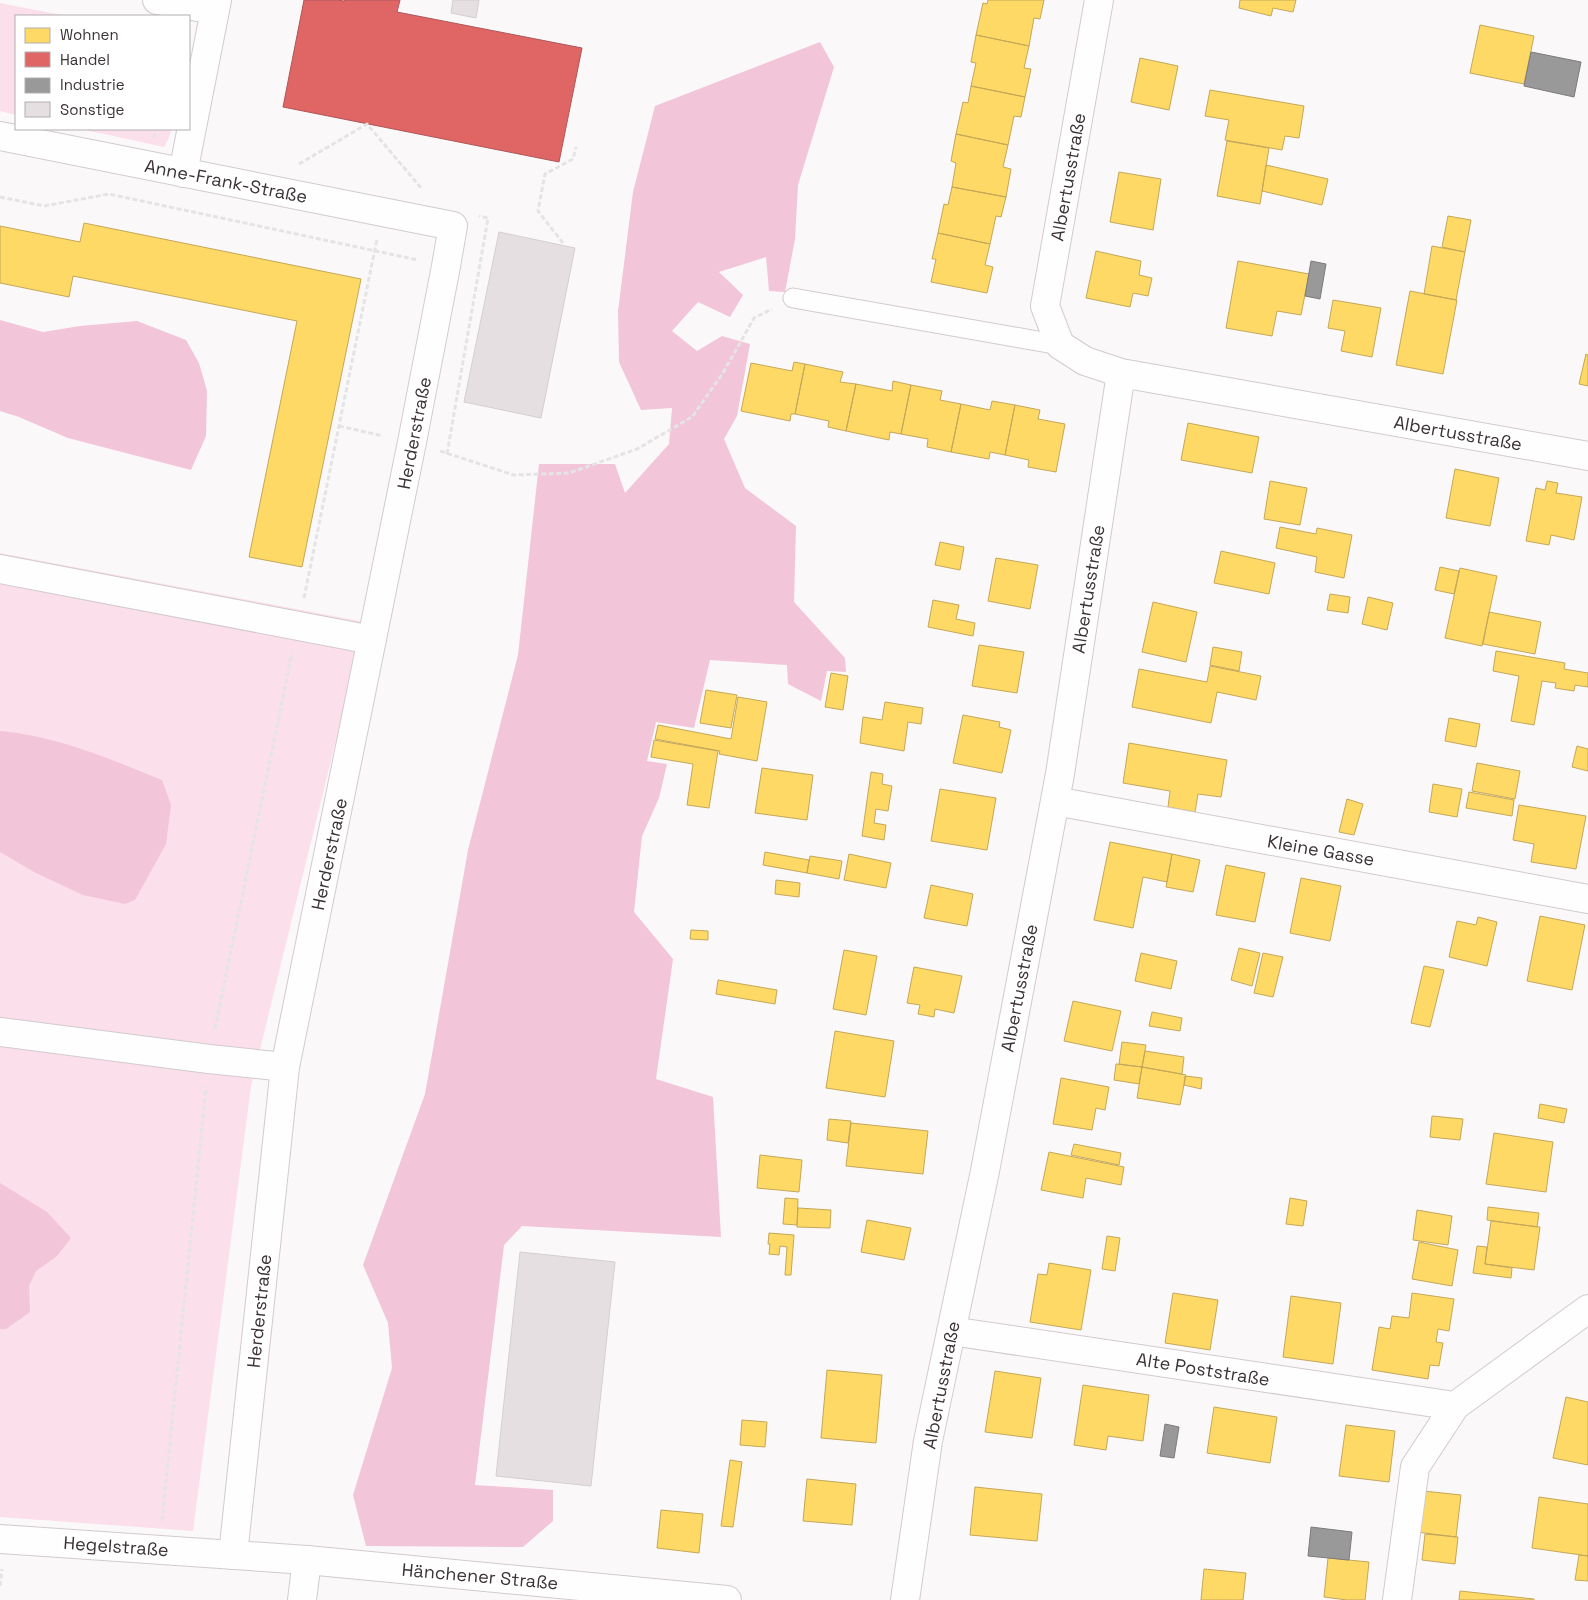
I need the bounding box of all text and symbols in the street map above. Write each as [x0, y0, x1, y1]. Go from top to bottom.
legend [15, 15, 190, 130]
text: Wohnen [60, 25, 119, 44]
text: Handel [60, 50, 110, 69]
text: Industrie [60, 75, 125, 94]
text: Sonstige [60, 100, 125, 119]
street label: Albertusstraße [1045, 111, 1091, 243]
street label: Anne-Frank-Straße [143, 154, 309, 208]
street label: Herderstraße [392, 375, 436, 491]
street label: Albertusstraße [1392, 410, 1524, 456]
street label: Albertusstraße [1066, 523, 1110, 655]
street label: Herderstraße [306, 796, 352, 912]
street label: Kleine Gasse [1266, 829, 1376, 871]
street label: Albertusstraße [995, 922, 1043, 1054]
street label: Herderstraße [242, 1253, 276, 1369]
street label: Albertusstraße [917, 1319, 965, 1451]
street label: Alte Poststraße [1135, 1347, 1271, 1391]
street label: Hegelstraße [63, 1531, 169, 1561]
street label: Hänchener Straße [401, 1558, 559, 1594]

